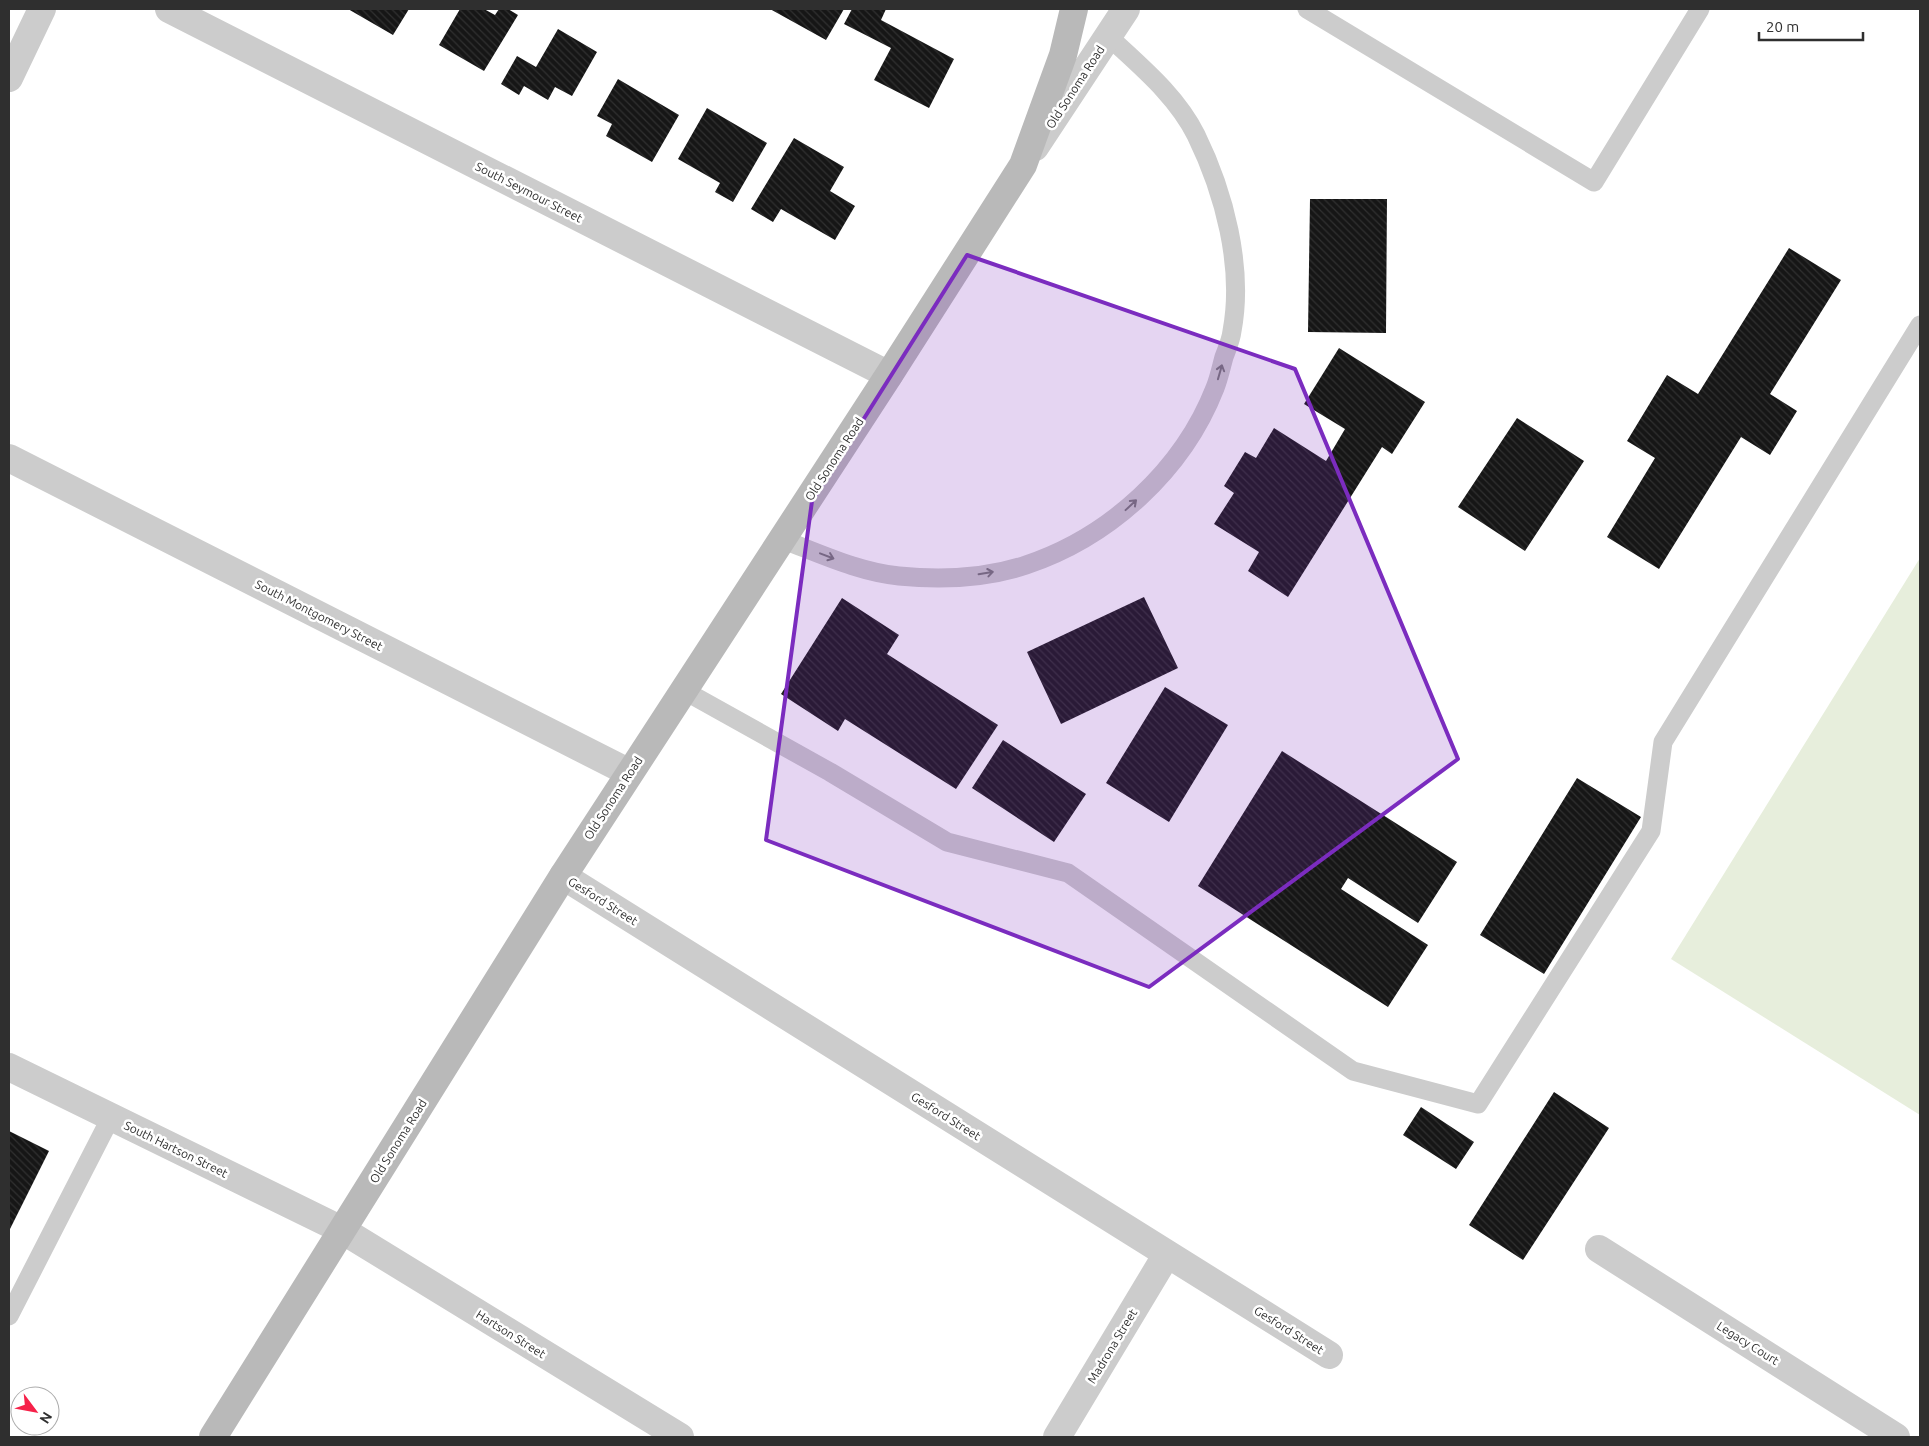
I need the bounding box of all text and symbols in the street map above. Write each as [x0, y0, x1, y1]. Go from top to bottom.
scale bar [1759, 10, 1863, 42]
text: 20 m [1766, 18, 1799, 35]
street label: Old Sonoma Road [1043, 43, 1107, 131]
street label: South Seymour Street [473, 159, 585, 225]
one-way arrow [1216, 364, 1226, 380]
street label: Old Sonoma Road [802, 415, 866, 503]
one-way arrow [1124, 499, 1137, 511]
one-way arrow [819, 552, 834, 561]
one-way arrow [978, 568, 994, 578]
street label: South Montgomery Street [253, 577, 385, 653]
street label: Old Sonoma Road [581, 754, 645, 842]
street label: Gesford Street [566, 875, 640, 928]
street label: Gesford Street [909, 1090, 983, 1143]
street label: Old Sonoma Road [367, 1097, 429, 1185]
street label: South Hartson Street [122, 1118, 230, 1180]
street label: Gesford Street [1252, 1304, 1326, 1357]
street label: Madrona Street [1085, 1306, 1139, 1386]
street label: Hartson Street [474, 1308, 548, 1361]
street label: Legacy Court [1715, 1319, 1782, 1367]
north arrow [10, 1386, 60, 1436]
text: N [36, 1409, 56, 1427]

